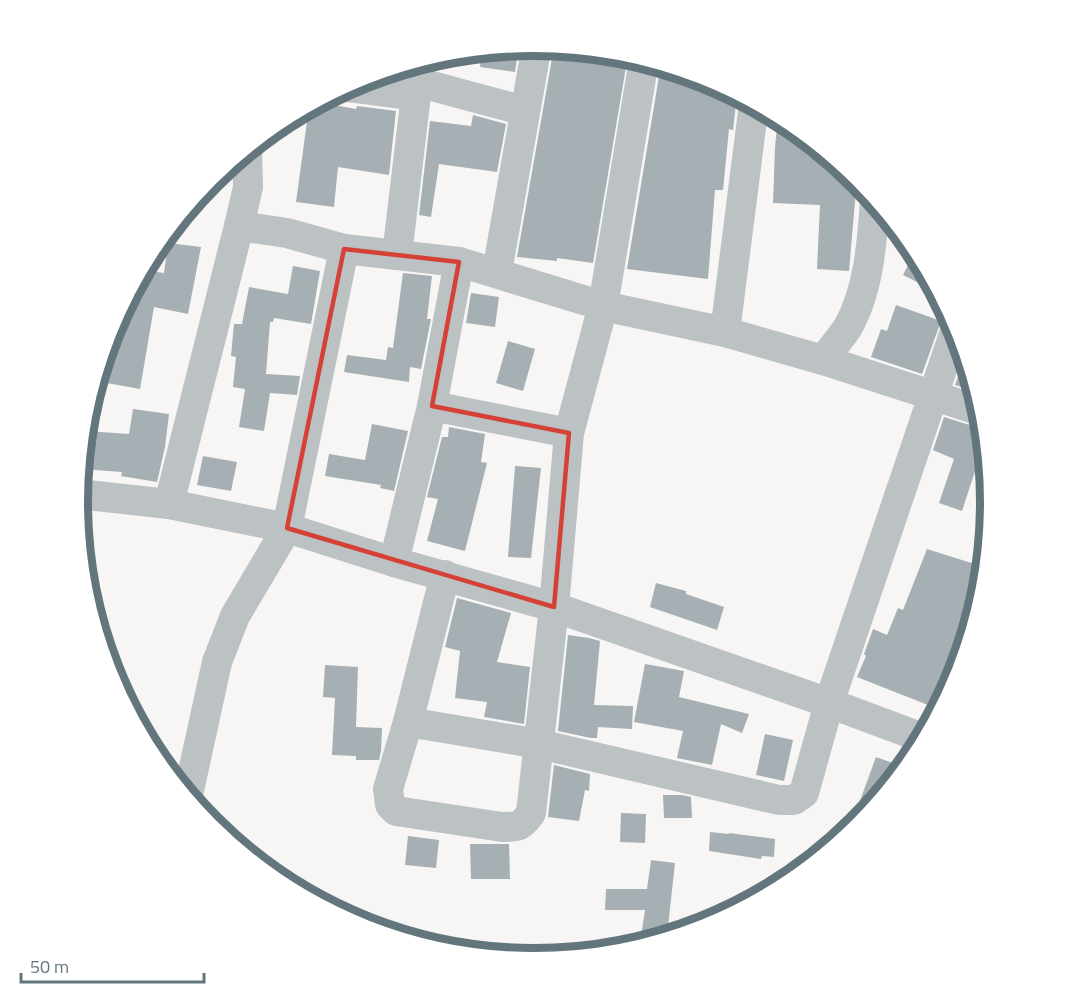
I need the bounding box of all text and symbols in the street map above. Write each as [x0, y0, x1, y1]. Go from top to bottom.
scale bar [21, 946, 204, 984]
text: 50 m [30, 953, 69, 980]

